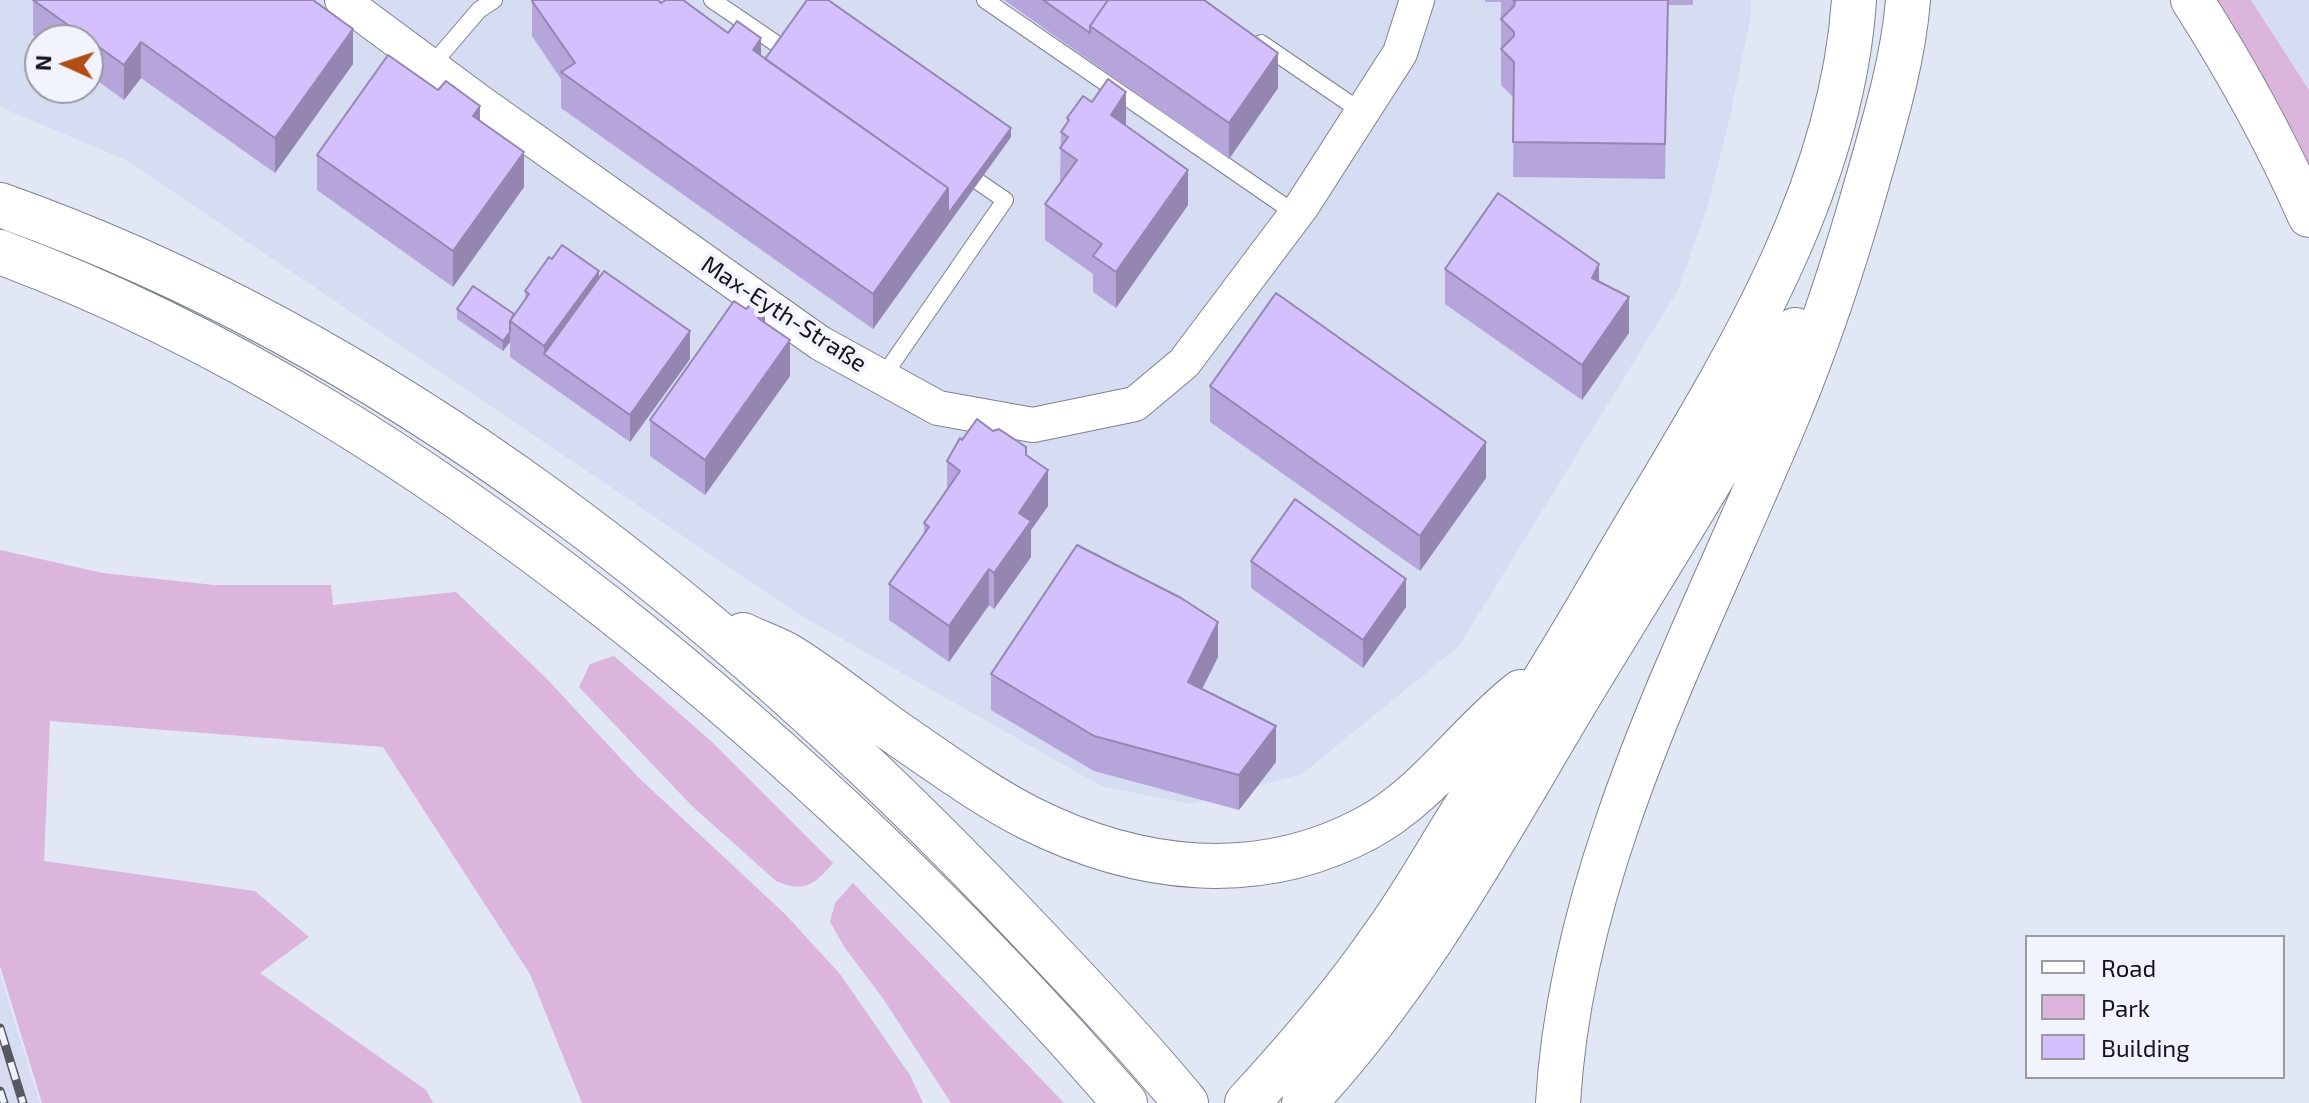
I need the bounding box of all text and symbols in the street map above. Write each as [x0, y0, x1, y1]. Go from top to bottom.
north arrow [24, 24, 104, 104]
text: N [29, 54, 55, 71]
street label: Max-Eyth-Straße [696, 250, 872, 378]
legend [2025, 935, 2285, 1079]
text: Road [2101, 953, 2156, 982]
text: Park [2101, 993, 2150, 1022]
text: Building [2101, 1033, 2190, 1062]

